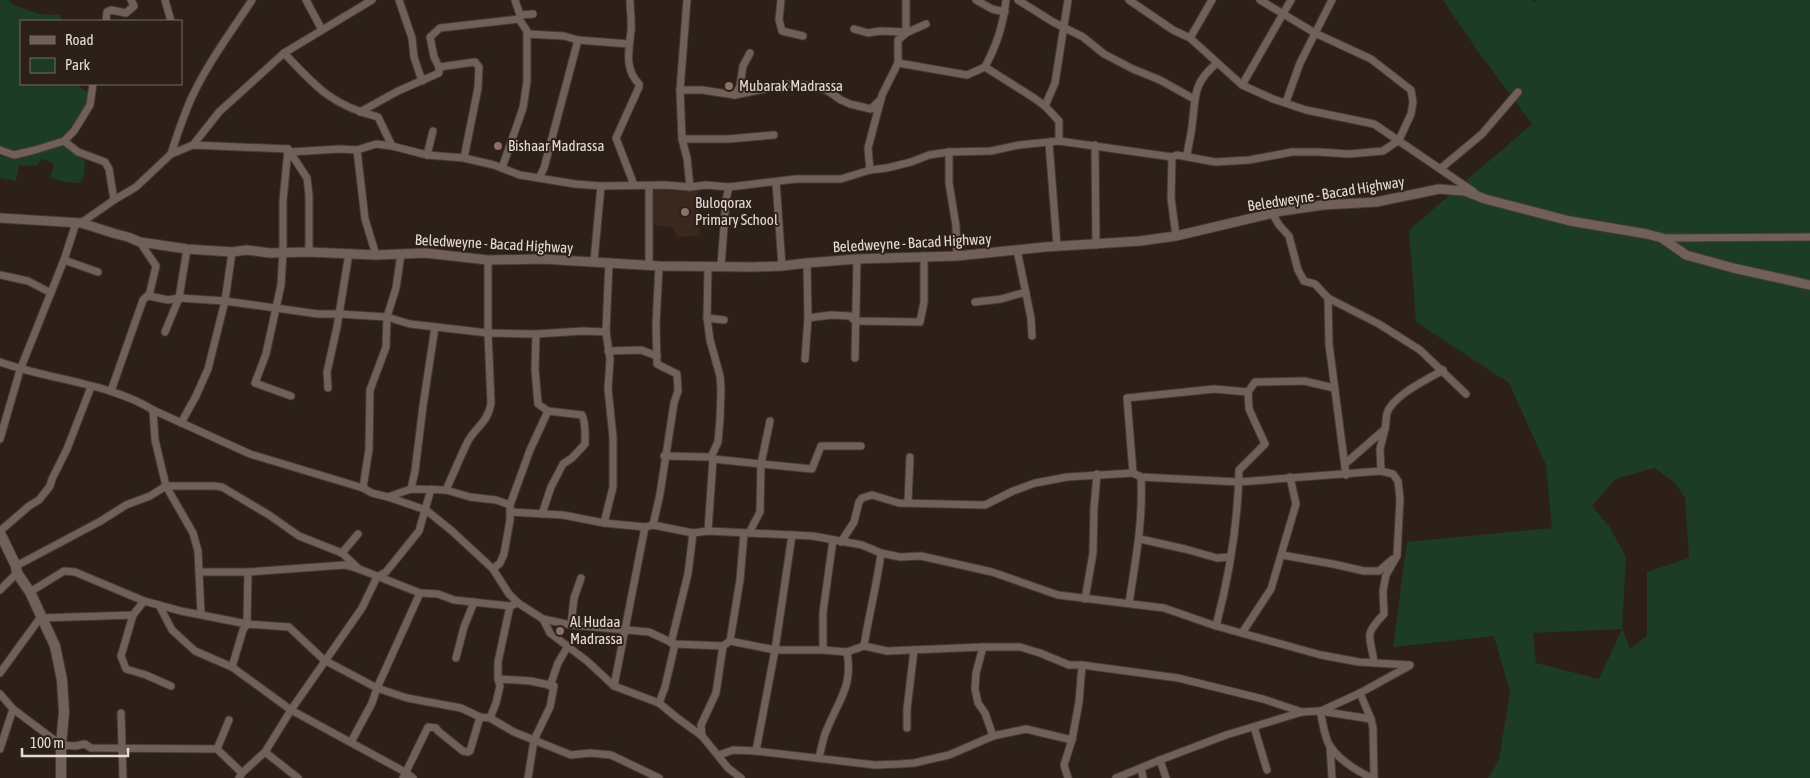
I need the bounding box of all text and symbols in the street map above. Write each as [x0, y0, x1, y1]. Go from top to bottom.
legend [20, 20, 182, 85]
text: Road [65, 31, 94, 48]
text: Park [65, 56, 90, 73]
place label: Mubarak Madrassa [739, 77, 843, 94]
marker: Mubarak Madrassa [723, 80, 735, 92]
place label: Bishaar Madrassa [508, 137, 604, 154]
marker: Bishaar Madrassa [492, 140, 504, 152]
street label: Beledweyne - Bacad Highway [1246, 173, 1406, 214]
place label: Buloqorax Primary School [695, 194, 778, 228]
marker: Buloqorax Primary School [679, 206, 691, 218]
street label: Beledweyne - Bacad Highway [832, 230, 992, 255]
street label: Beledweyne - Bacad Highway [414, 231, 574, 256]
place label: Al Hudaa Madrassa [570, 613, 623, 647]
marker: Al Hudaa Madrassa [554, 625, 566, 637]
scale bar [22, 726, 129, 758]
text: 100 m [30, 734, 64, 751]

